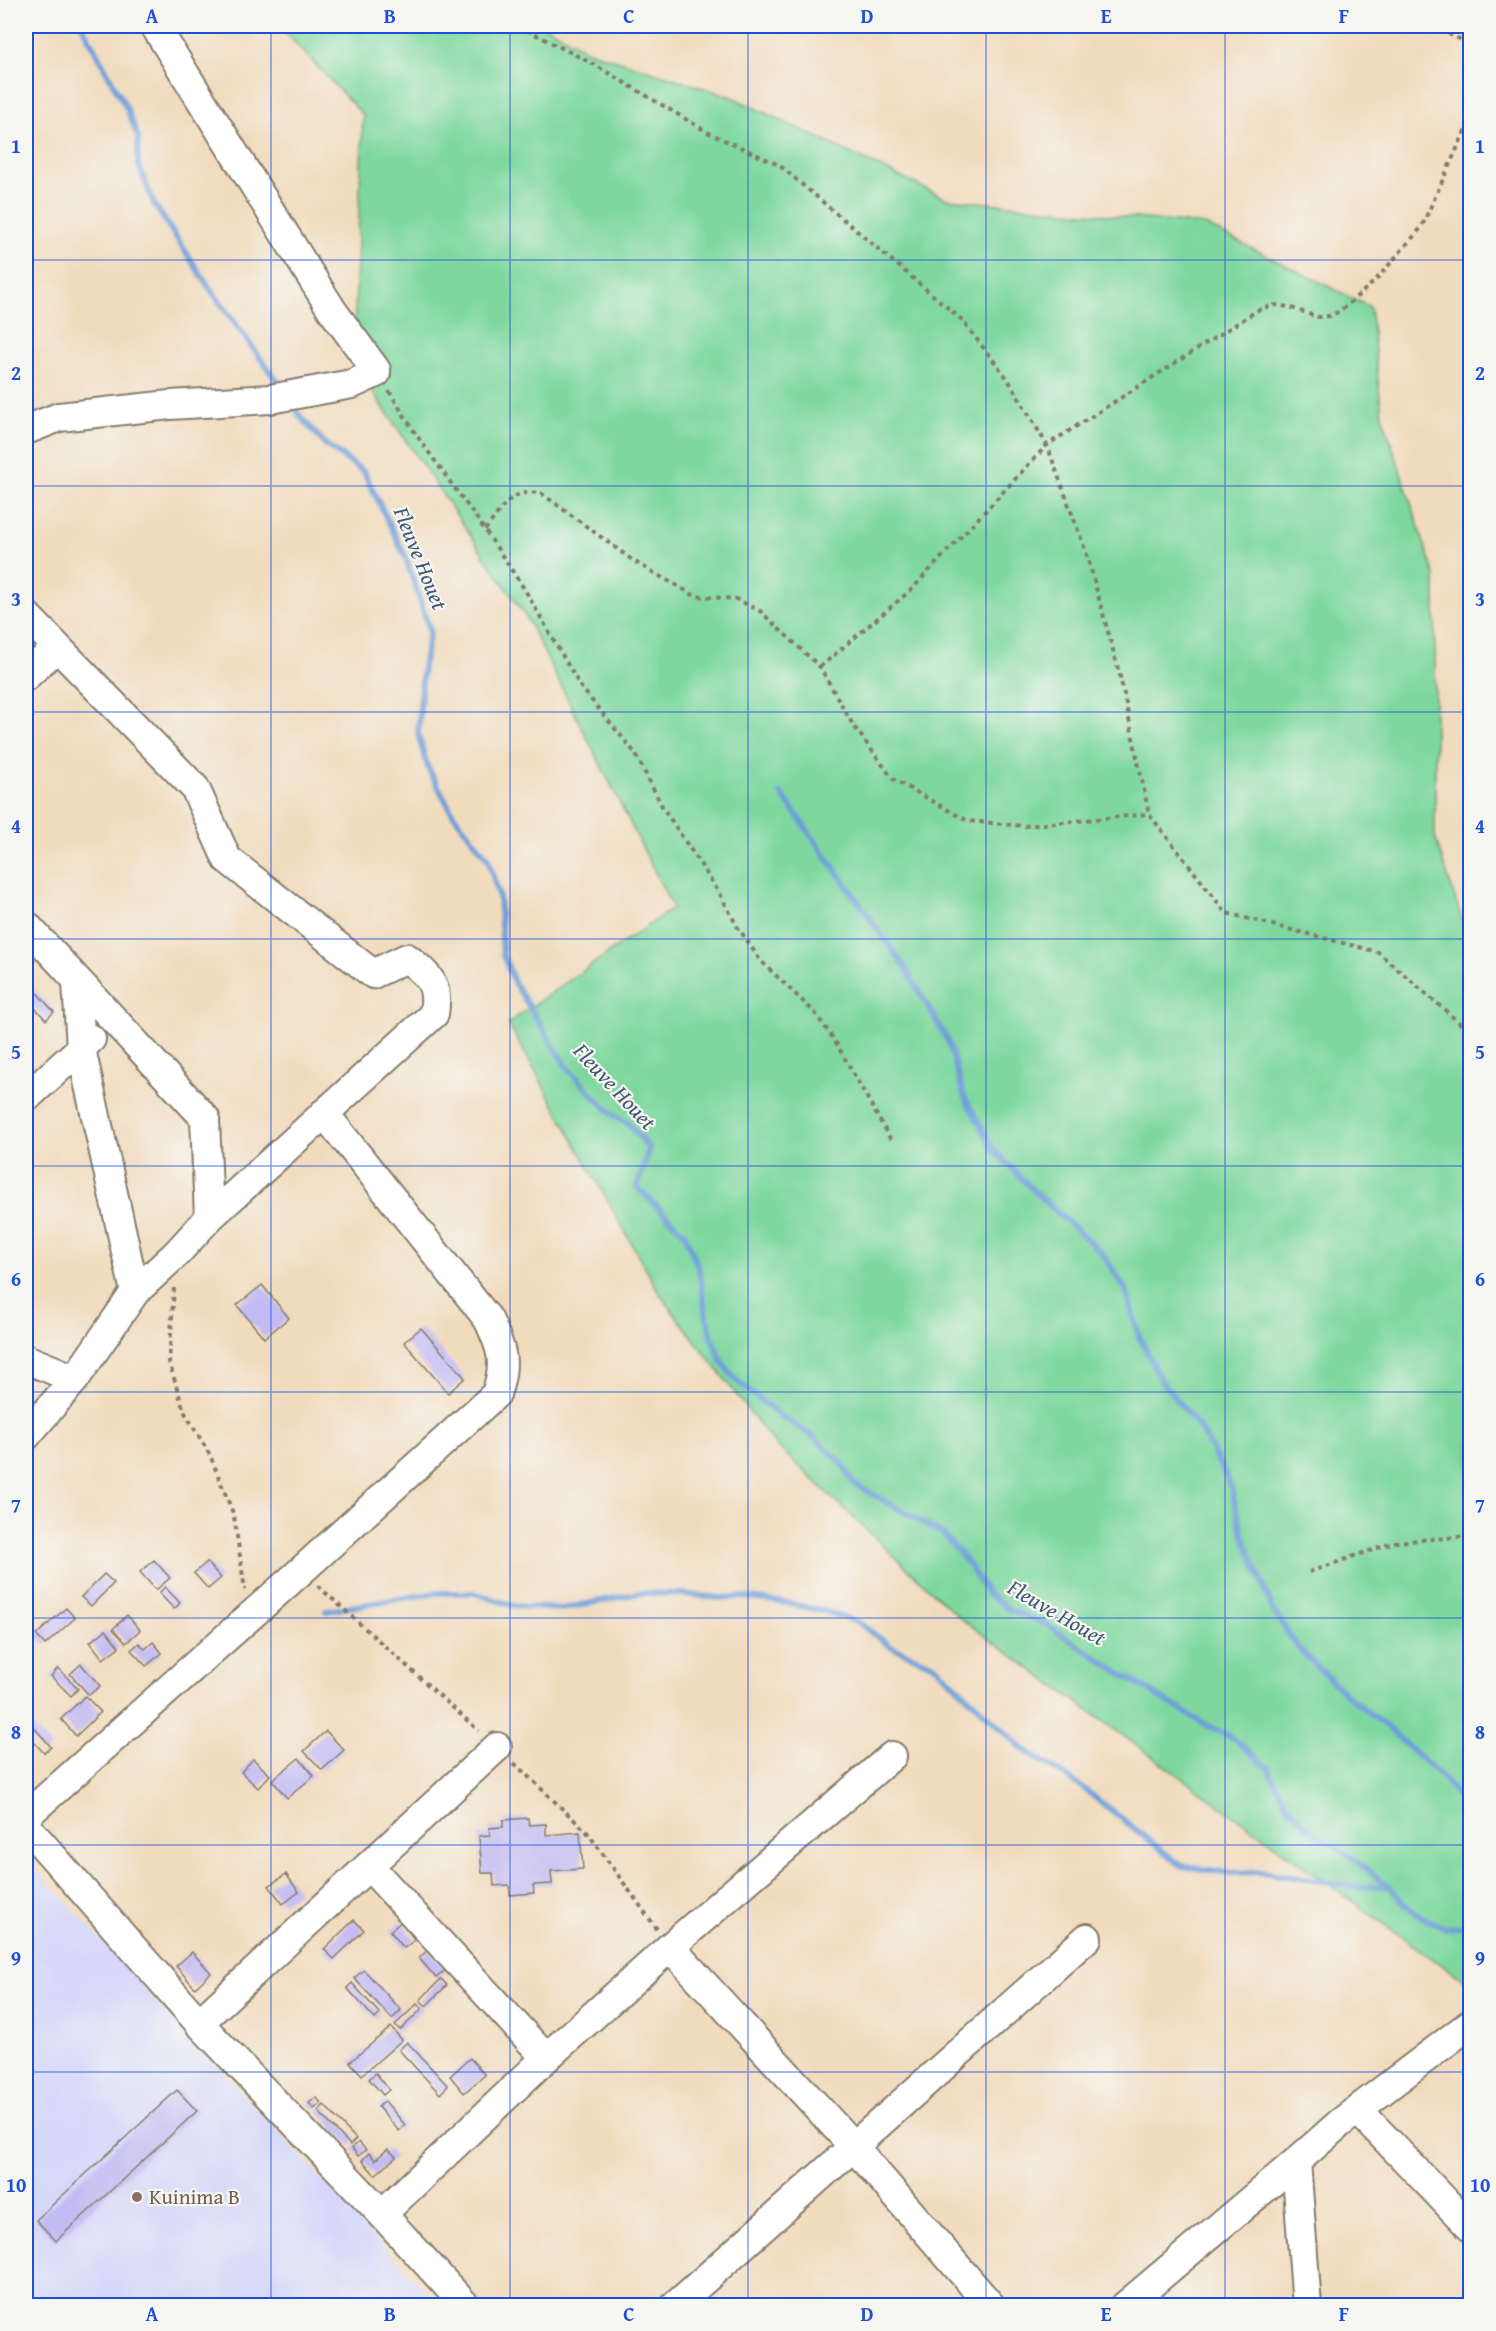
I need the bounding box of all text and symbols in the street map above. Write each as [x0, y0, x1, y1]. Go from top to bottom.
text: A [146, 1, 159, 30]
text: B [384, 1, 396, 30]
text: C [623, 1, 635, 30]
text: D [860, 1, 874, 30]
text: E [1101, 1, 1112, 30]
text: F [1339, 1, 1349, 30]
text: 1 [11, 131, 21, 160]
text: 1 [1475, 131, 1485, 160]
text: 2 [11, 358, 21, 387]
text: 2 [1475, 358, 1485, 387]
water label: Fleuve Houet [385, 501, 457, 615]
text: 3 [11, 584, 21, 613]
text: 3 [1475, 584, 1485, 613]
text: 4 [11, 811, 21, 840]
text: 4 [1475, 811, 1485, 840]
water label: Fleuve Houet [566, 1035, 664, 1137]
text: 5 [11, 1037, 21, 1066]
text: 5 [1475, 1037, 1485, 1066]
text: 6 [11, 1264, 21, 1293]
text: 6 [1475, 1264, 1485, 1293]
text: 7 [11, 1490, 21, 1519]
text: 7 [1475, 1490, 1485, 1519]
water label: Fleuve Houet [1001, 1571, 1113, 1653]
text: 8 [11, 1717, 21, 1746]
text: 8 [1475, 1717, 1485, 1746]
text: 9 [11, 1943, 21, 1972]
text: 9 [1475, 1943, 1485, 1972]
text: 10 [6, 2170, 26, 2199]
text: 10 [1470, 2170, 1490, 2199]
place label: Kuinima B [149, 2181, 240, 2212]
marker: Kuinima B [130, 2190, 144, 2204]
text: A [146, 2299, 159, 2328]
text: B [384, 2299, 396, 2328]
text: C [623, 2299, 635, 2328]
text: D [860, 2299, 874, 2328]
text: E [1101, 2299, 1112, 2328]
text: F [1339, 2299, 1349, 2328]

